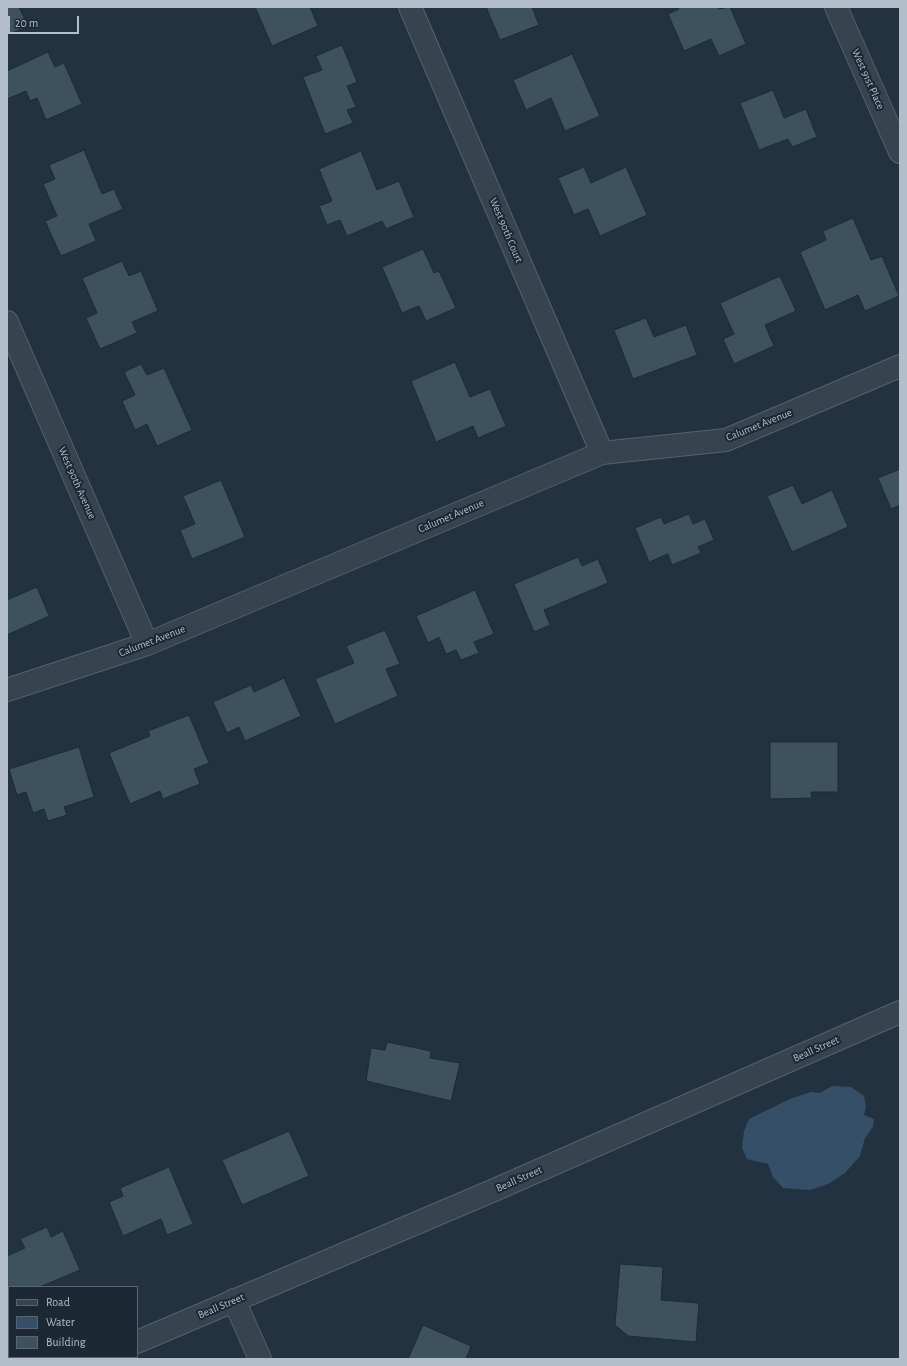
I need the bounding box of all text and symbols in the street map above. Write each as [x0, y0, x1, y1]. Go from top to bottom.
scale bar [10, 8, 81, 34]
text: 20 m [15, 17, 38, 29]
street label: West 91st Place [849, 47, 887, 111]
street label: West 90th Court [486, 196, 526, 264]
street label: Calumet Avenue [724, 406, 794, 444]
street label: West 90th Avenue [55, 445, 99, 521]
street label: Calumet Avenue [416, 496, 486, 536]
street label: Calumet Avenue [117, 622, 187, 660]
street label: Beall Street [791, 1033, 841, 1065]
street label: Beall Street [494, 1163, 544, 1195]
legend [8, 1286, 138, 1358]
street label: Beall Street [196, 1290, 246, 1322]
text: Road [46, 1296, 70, 1308]
text: Water [46, 1316, 75, 1328]
text: Building [46, 1336, 86, 1348]

